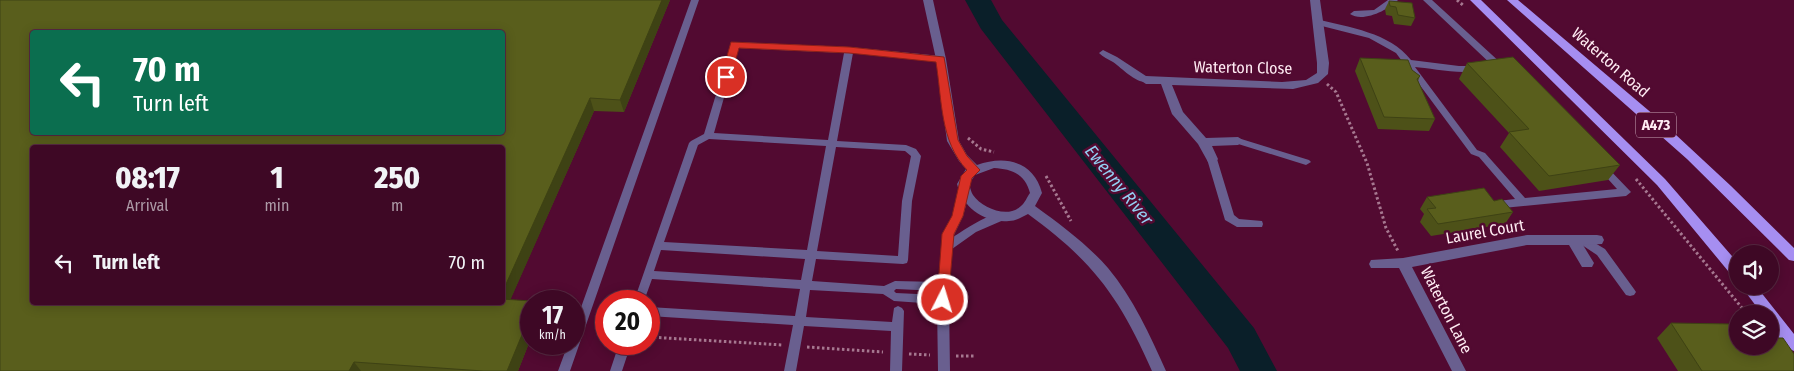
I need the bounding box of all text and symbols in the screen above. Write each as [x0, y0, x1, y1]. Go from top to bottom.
street label: Waterton Road [1568, 24, 1653, 101]
text: 70 m [133, 48, 201, 90]
icon: left [50, 50, 115, 115]
pin [705, 56, 747, 98]
street label: Waterton Close [1193, 57, 1293, 78]
icon: arrive [712, 63, 740, 91]
text: Turn left [133, 90, 209, 117]
road number: A473 [1636, 112, 1676, 138]
water label: Ewenny River [1080, 141, 1158, 230]
text: 08:17 [115, 160, 180, 196]
text: 1 [270, 160, 283, 196]
text: 250 [374, 160, 420, 196]
text: Arrival [126, 196, 168, 215]
text: min [265, 196, 289, 215]
text: m [391, 196, 403, 215]
street label: Laurel Court [1444, 215, 1527, 248]
map controls [1729, 245, 1779, 355]
button: sound [1729, 245, 1779, 295]
icon: left [50, 249, 78, 277]
text: Turn left [93, 251, 160, 274]
text: 70 m [449, 251, 485, 274]
street label: Waterton Lane [1417, 264, 1477, 357]
position arrow [916, 273, 968, 325]
speed limit sign: 20 [595, 290, 660, 355]
text: 17 [542, 301, 563, 331]
button: layers [1729, 305, 1779, 355]
text: km/h [539, 328, 566, 342]

